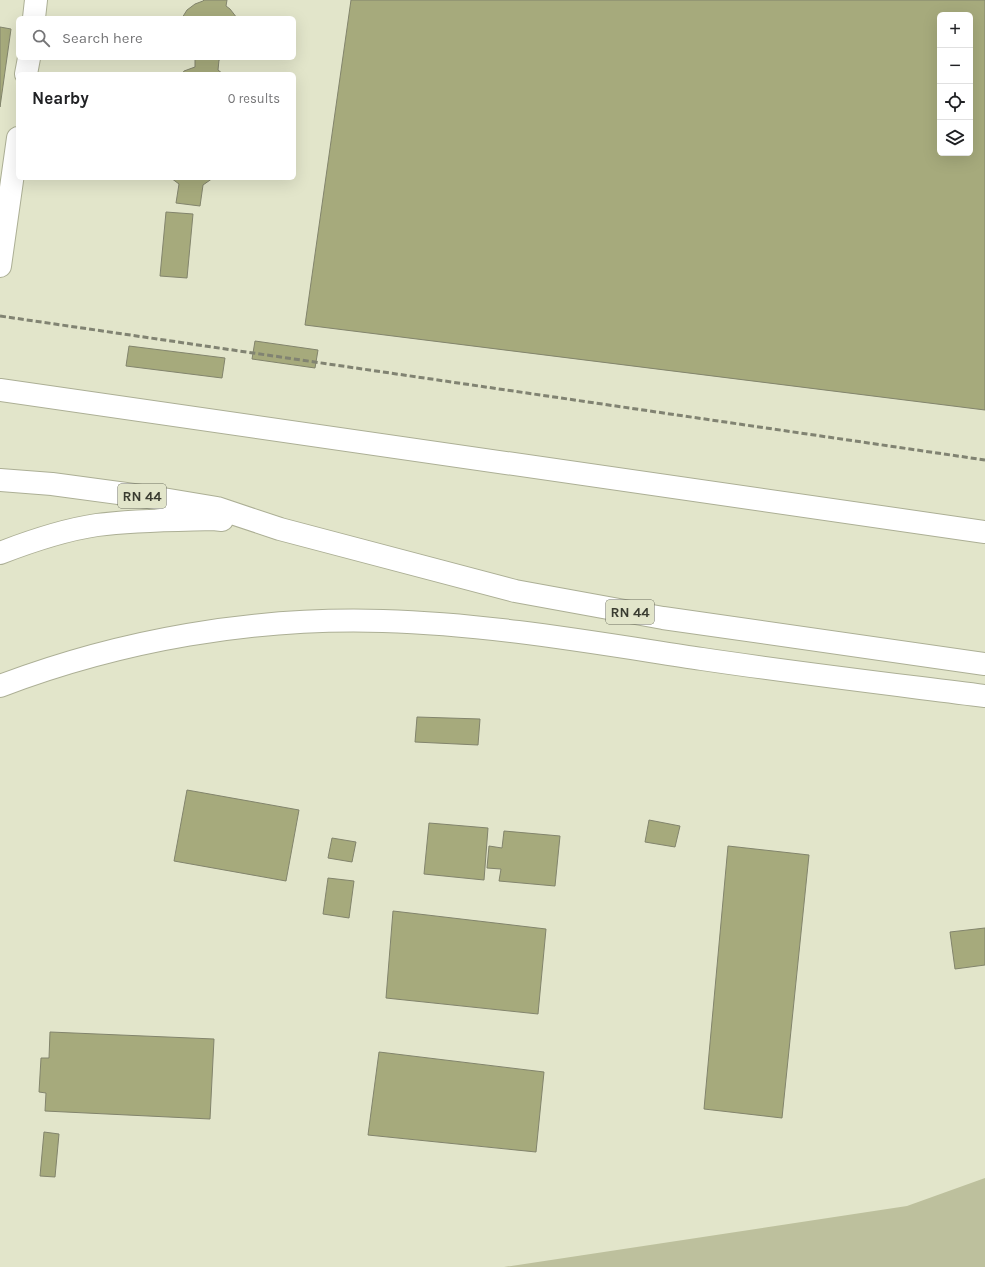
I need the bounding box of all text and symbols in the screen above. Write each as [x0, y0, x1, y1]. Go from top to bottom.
map controls [937, 12, 973, 156]
button: + [937, 12, 973, 48]
search box [16, 16, 296, 60]
icon: search [30, 27, 52, 49]
text: Search here [62, 29, 143, 47]
button: − [937, 48, 973, 84]
button: locate [937, 84, 973, 120]
text: Nearby [32, 88, 89, 108]
text: 0 results [228, 91, 280, 106]
button: layers [937, 120, 973, 156]
road number: RN 44 [118, 484, 166, 508]
road number: RN 44 [606, 600, 654, 624]

